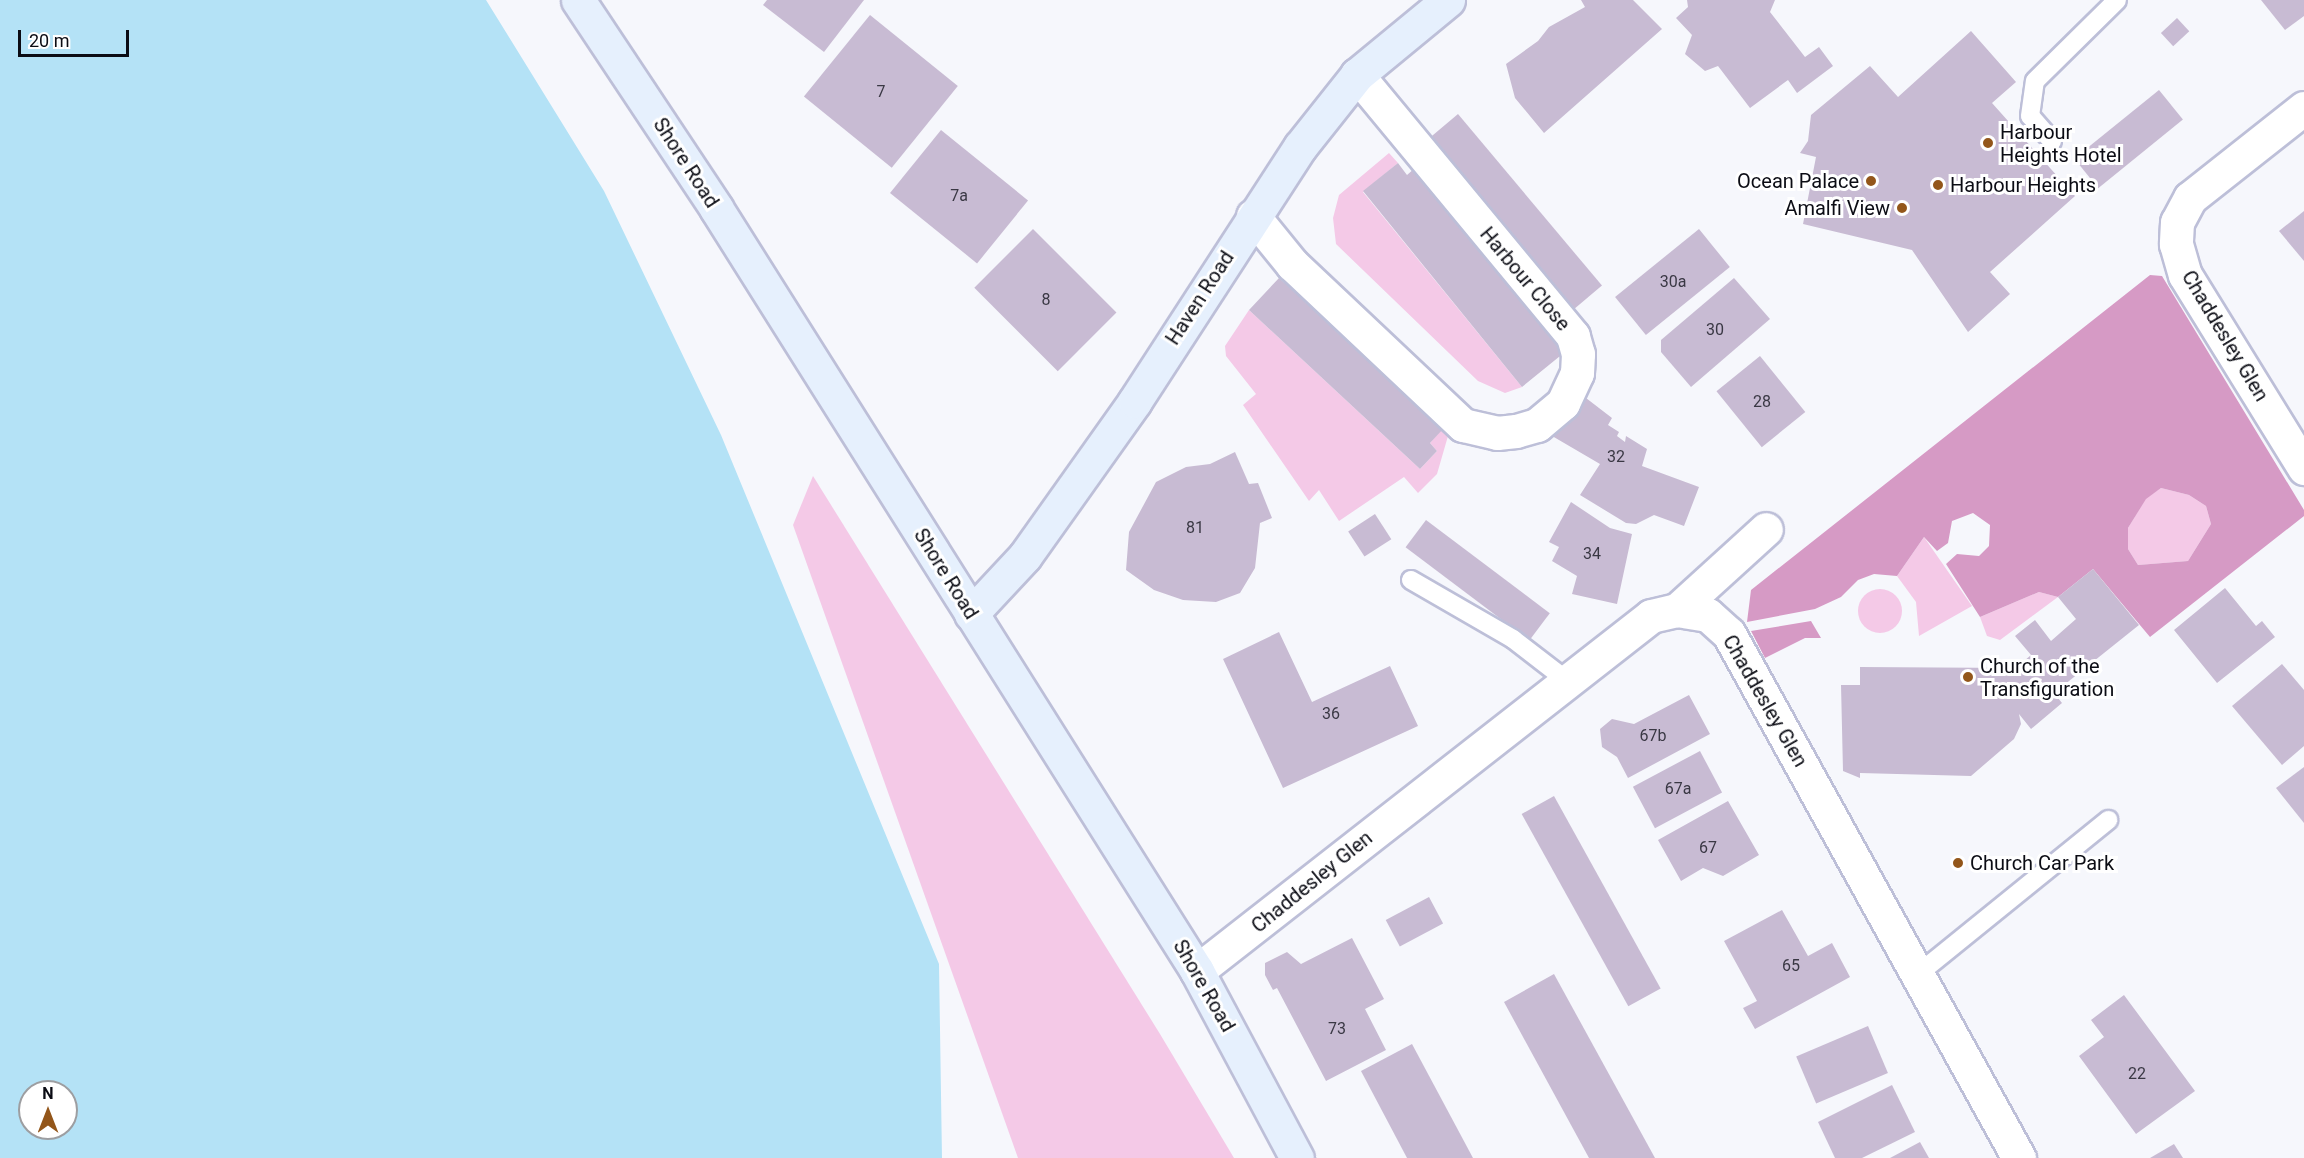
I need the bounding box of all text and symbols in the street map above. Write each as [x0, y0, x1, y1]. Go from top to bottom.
scale bar [21, 18, 132, 56]
text: 20 m [29, 30, 69, 51]
house number: 7 [877, 82, 885, 102]
street label: Shore Road [648, 114, 724, 212]
place label: Harbour Heights Hotel [2000, 120, 2121, 167]
marker: Harbour Heights Hotel [1981, 136, 1995, 150]
place label: Ocean Palace [1737, 169, 1859, 193]
place label: Harbour Heights [1950, 173, 2096, 197]
marker: Ocean Palace [1864, 174, 1878, 188]
marker: Harbour Heights [1931, 178, 1945, 192]
house number: 7a [950, 186, 968, 206]
place label: Amalfi View [1784, 196, 1890, 220]
marker: Amalfi View [1895, 201, 1909, 215]
street label: Harbour Close [1475, 222, 1575, 336]
street label: Haven Road [1161, 247, 1239, 349]
street label: Chaddesley Glen [2177, 266, 2273, 406]
house number: 30a [1660, 272, 1686, 292]
house number: 8 [1042, 290, 1050, 310]
house number: 30 [1706, 320, 1724, 340]
house number: 28 [1753, 392, 1771, 412]
house number: 32 [1607, 447, 1625, 467]
house number: 81 [1186, 518, 1204, 538]
street label: Shore Road [909, 524, 983, 624]
house number: 34 [1583, 544, 1601, 564]
street label: Chaddesley Glen [1718, 631, 1812, 771]
place label: Church of the Transfiguration [1980, 654, 2114, 701]
marker: Church of the Transfiguration [1961, 670, 1975, 684]
house number: 36 [1322, 704, 1340, 724]
house number: 67b [1640, 726, 1666, 746]
house number: 67a [1665, 779, 1691, 799]
street label: Chaddesley Glen [1247, 826, 1377, 938]
house number: 67 [1699, 838, 1717, 858]
place label: Church Car Park [1970, 851, 2114, 875]
marker: Church Car Park [1951, 856, 1965, 870]
street label: Shore Road [1168, 936, 1240, 1036]
house number: 65 [1782, 956, 1800, 976]
house number: 73 [1328, 1019, 1346, 1039]
house number: 22 [2128, 1064, 2146, 1084]
north arrow [18, 1080, 78, 1140]
text: N [42, 1084, 54, 1103]

